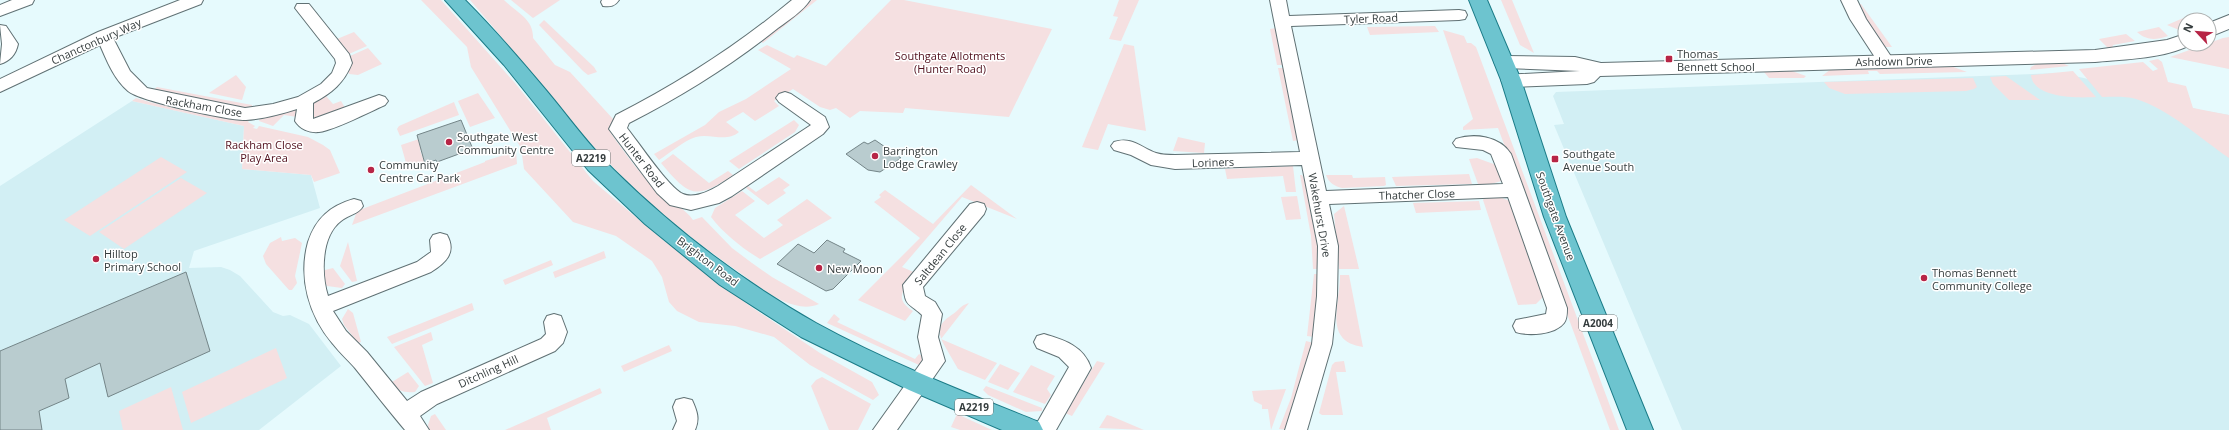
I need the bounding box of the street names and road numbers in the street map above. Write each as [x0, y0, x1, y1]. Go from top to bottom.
street label: Tyler Road [1344, 10, 1398, 26]
street label: Chanctonbury Way [49, 14, 144, 68]
street label: Ashdown Drive [1855, 53, 1933, 69]
street label: Rackham Close [164, 92, 244, 120]
street label: Hunter Road [616, 130, 668, 190]
road number: A2219 [572, 150, 610, 166]
street label: Loriners [1192, 154, 1234, 170]
street label: Southgate Avenue [1533, 170, 1579, 262]
street label: Wakehurst Drive [1305, 172, 1335, 258]
street label: Thatcher Close [1379, 185, 1455, 203]
street label: Saltdean Close [911, 220, 969, 288]
street label: Brighton Road [674, 233, 742, 289]
road number: A2004 [1579, 315, 1617, 331]
street label: Ditchling Hill [456, 351, 520, 391]
road number: A2219 [955, 399, 993, 415]

